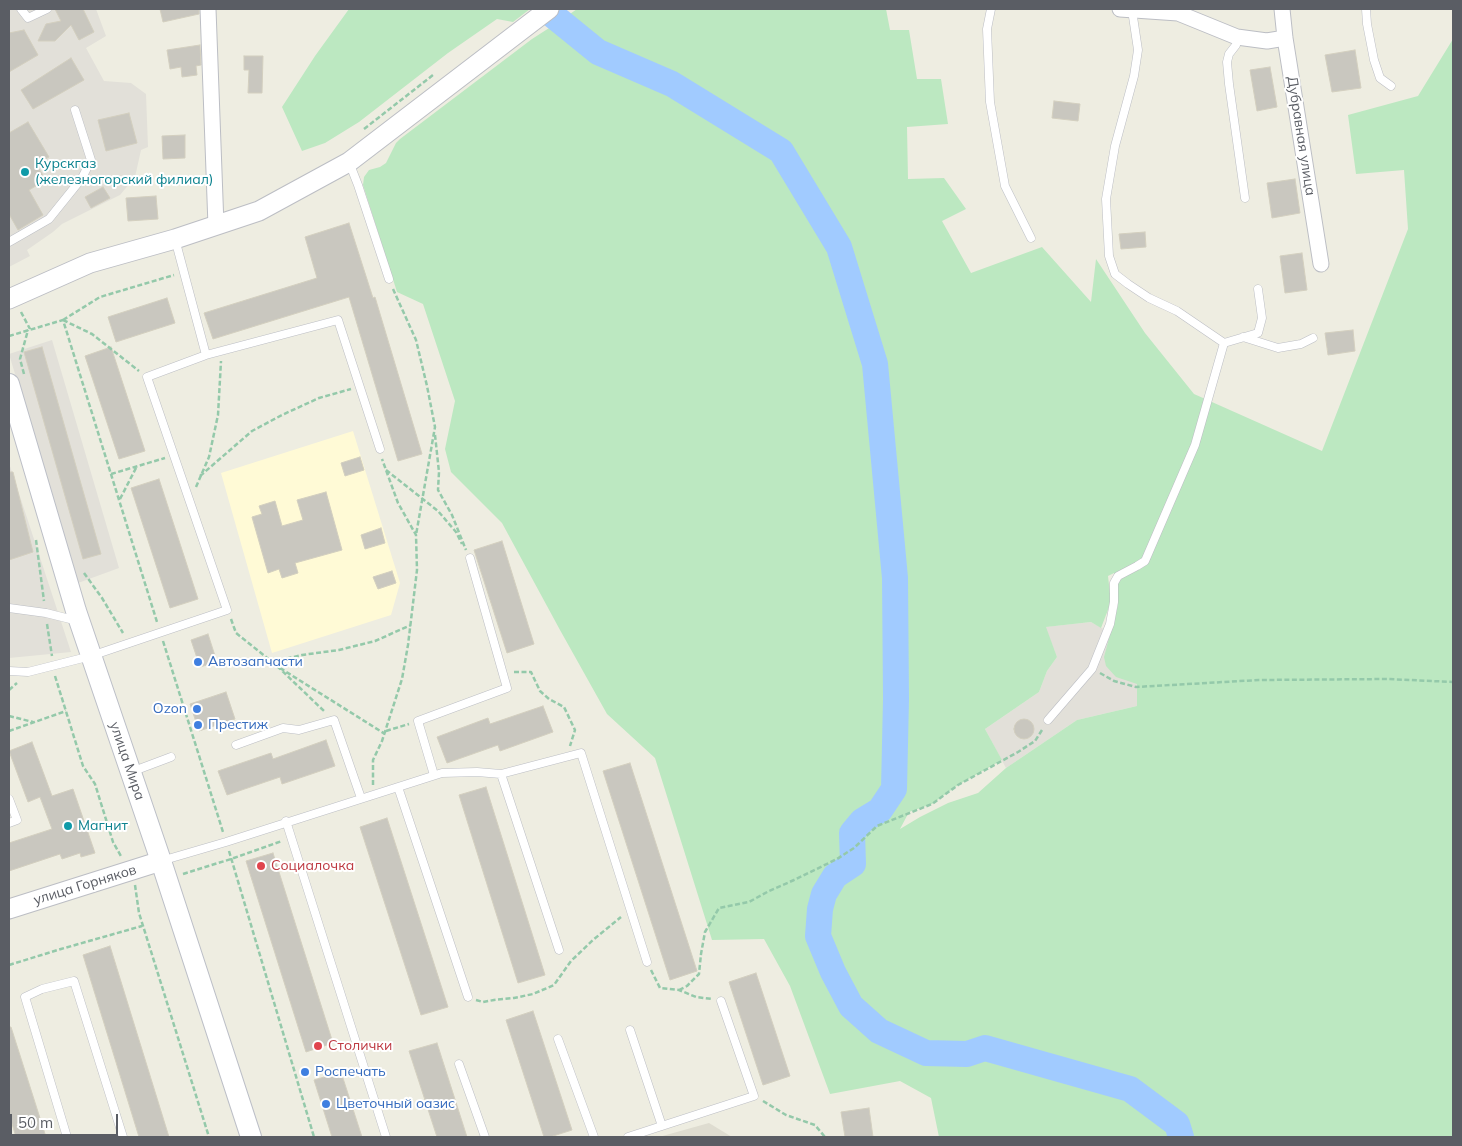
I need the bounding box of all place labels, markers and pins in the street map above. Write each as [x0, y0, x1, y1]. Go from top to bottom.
place label: Курскгаз (железногорский филиал) [35, 156, 213, 188]
marker: Курскгаз (железногорский филиал) [19, 166, 31, 178]
place label: Автозапчасти [208, 654, 303, 670]
marker: Автозапчасти [192, 656, 204, 668]
place label: Ozon [153, 701, 187, 717]
marker: Ozon [191, 703, 203, 715]
place label: Престиж [208, 717, 268, 733]
marker: Престиж [192, 719, 204, 731]
place label: Магнит [78, 818, 128, 834]
marker: Магнит [62, 820, 74, 832]
place label: Социалочка [271, 858, 354, 874]
marker: Социалочка [255, 860, 267, 872]
place label: Столички [328, 1038, 392, 1054]
marker: Столички [312, 1040, 324, 1052]
place label: Роспечать [315, 1064, 386, 1080]
marker: Роспечать [299, 1066, 311, 1078]
place label: Цветочный оазис [336, 1096, 455, 1112]
marker: Цветочный оазис [320, 1098, 332, 1110]

